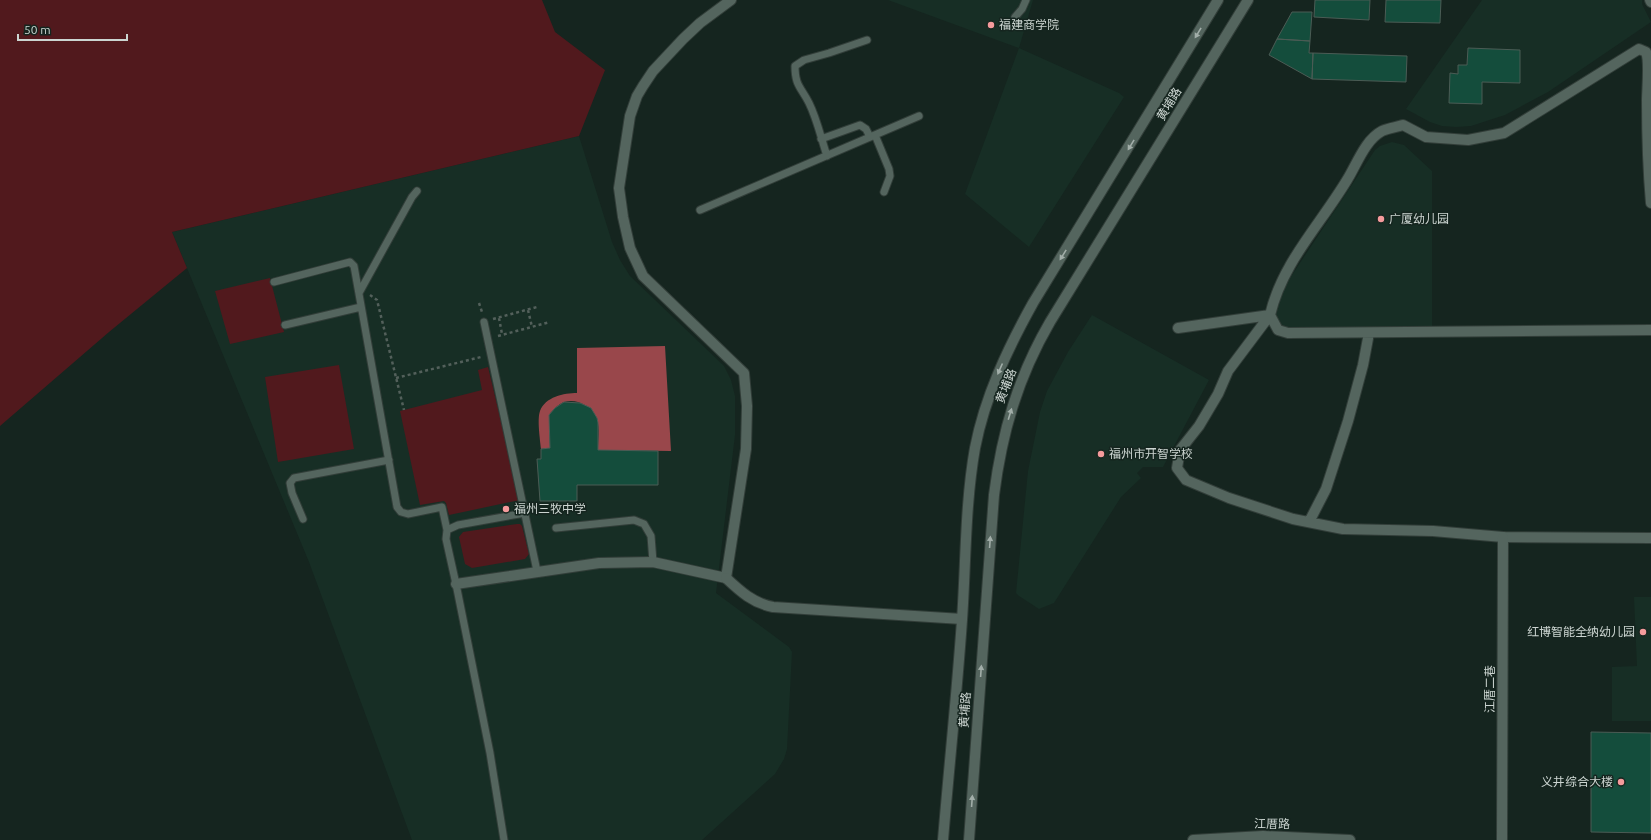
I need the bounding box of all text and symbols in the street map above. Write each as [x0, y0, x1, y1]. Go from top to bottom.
scale bar [18, 16, 127, 42]
place label: 福建商学院 [999, 18, 1059, 31]
marker: 福建商学院 [986, 20, 996, 30]
text: 50 m [24, 23, 51, 36]
one-way arrow [1195, 27, 1202, 39]
street label: 黄埔路 [1154, 85, 1183, 123]
one-way arrow [1127, 140, 1135, 150]
place label: 广厦幼儿园 [1389, 212, 1449, 225]
marker: 广厦幼儿园 [1376, 214, 1386, 224]
one-way arrow [1059, 250, 1067, 261]
one-way arrow [996, 363, 1002, 375]
street label: 黄埔路 [993, 367, 1018, 405]
one-way arrow [1007, 407, 1013, 419]
place label: 福州市开智学校 [1109, 447, 1193, 460]
marker: 福州市开智学校 [1096, 449, 1106, 459]
place label: 福州三牧中学 [514, 502, 586, 515]
marker: 福州三牧中学 [501, 504, 511, 514]
one-way arrow [987, 536, 994, 548]
place label: 红博智能全纳幼儿园 [1527, 625, 1635, 638]
marker: 红博智能全纳幼儿园 [1638, 627, 1648, 637]
one-way arrow [978, 665, 985, 677]
street label: 江厝二巷 [1483, 665, 1496, 713]
street label: 黄埔路 [957, 692, 972, 728]
place label: 义井综合大楼 [1541, 775, 1613, 788]
marker: 义井综合大楼 [1616, 777, 1626, 787]
one-way arrow [969, 795, 976, 807]
street label: 江厝路 [1254, 817, 1290, 830]

